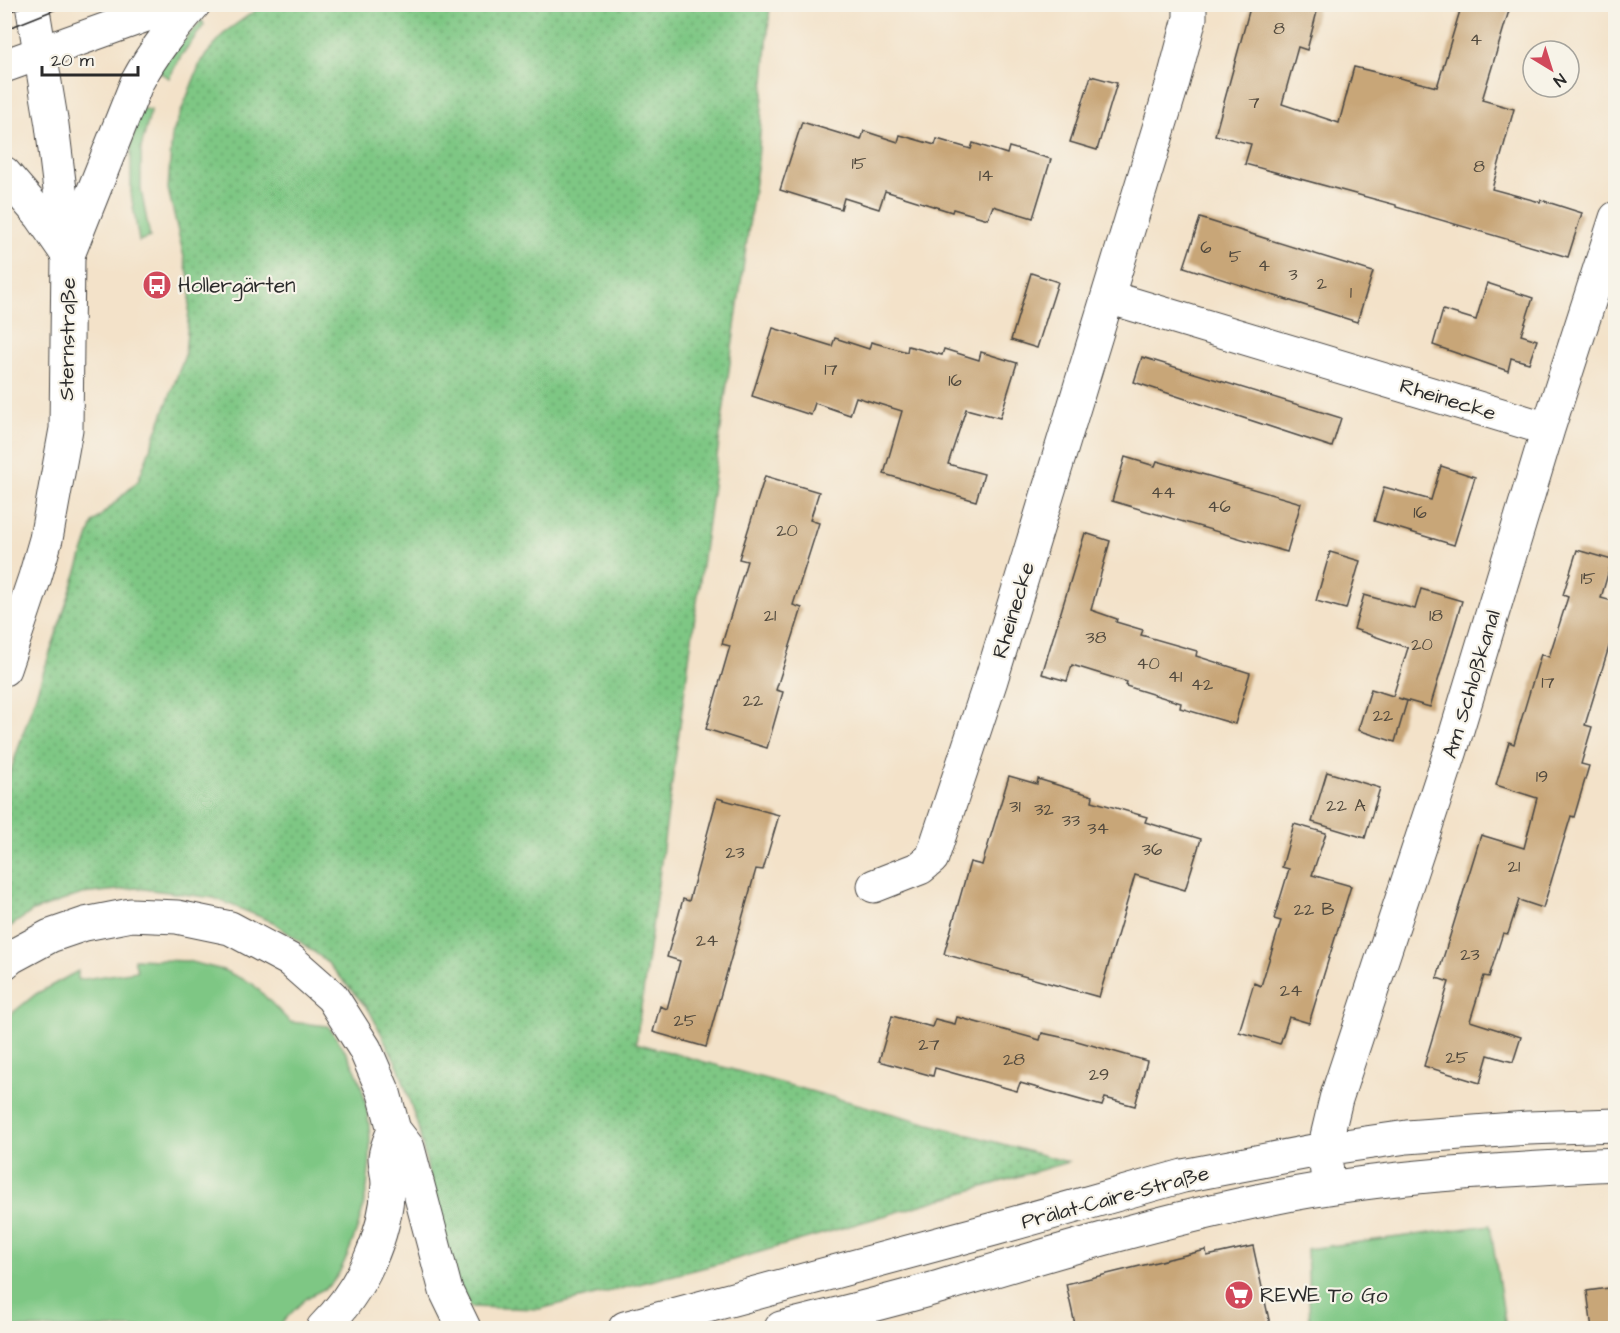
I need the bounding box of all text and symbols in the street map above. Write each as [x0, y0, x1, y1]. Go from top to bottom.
house number: 8 [1273, 16, 1285, 41]
house number: 4 [1470, 27, 1482, 52]
scale bar [42, 39, 138, 77]
north arrow [1521, 39, 1581, 99]
text: 20 m [51, 48, 94, 73]
text: N [1549, 68, 1570, 92]
house number: 7 [1248, 90, 1260, 115]
house number: 15 [851, 151, 867, 176]
house number: 8 [1473, 154, 1485, 179]
house number: 14 [979, 163, 993, 188]
house number: 6 [1200, 235, 1212, 260]
house number: 5 [1229, 244, 1242, 269]
house number: 4 [1258, 253, 1270, 278]
house number: 3 [1288, 262, 1298, 287]
bus stop icon: Hollergärten [141, 269, 173, 301]
place label: Hollergärten [178, 271, 296, 302]
house number: 2 [1317, 271, 1328, 296]
street label: Sternstraße [52, 277, 83, 401]
house number: 1 [1350, 280, 1352, 305]
house number: 17 [824, 357, 838, 382]
house number: 16 [948, 368, 962, 393]
street label: Rheinecke [1396, 371, 1500, 428]
house number: 44 [1151, 480, 1175, 505]
house number: 46 [1207, 494, 1231, 519]
house number: 16 [1413, 500, 1427, 525]
house number: 20 [776, 518, 798, 543]
street label: Rheinecke [985, 558, 1042, 662]
house number: 15 [1580, 566, 1596, 591]
house number: 21 [764, 603, 776, 628]
house number: 18 [1429, 603, 1443, 628]
street label: Am Schloßkanal [1435, 607, 1508, 762]
house number: 38 [1086, 625, 1107, 650]
house number: 20 [1411, 632, 1433, 657]
house number: 40 [1136, 651, 1160, 676]
house number: 41 [1168, 664, 1182, 689]
house number: 17 [1541, 670, 1555, 695]
house number: 42 [1191, 672, 1214, 697]
house number: 22 [743, 688, 764, 713]
house number: 22 [1373, 703, 1394, 728]
house number: 19 [1536, 764, 1548, 789]
house number: 22 A [1326, 793, 1366, 818]
house number: 31 [1009, 794, 1021, 819]
house number: 32 [1034, 797, 1054, 822]
house number: 33 [1062, 808, 1080, 833]
house number: 34 [1087, 816, 1109, 841]
house number: 36 [1142, 837, 1162, 862]
house number: 23 [725, 840, 745, 865]
house number: 21 [1508, 854, 1520, 879]
house number: 22 B [1294, 897, 1335, 922]
house number: 24 [696, 928, 718, 953]
house number: 23 [1460, 942, 1480, 967]
house number: 24 [1280, 978, 1302, 1003]
house number: 25 [673, 1008, 697, 1033]
house number: 27 [918, 1032, 940, 1057]
house number: 25 [1445, 1045, 1469, 1070]
house number: 28 [1003, 1047, 1025, 1072]
house number: 29 [1089, 1062, 1109, 1087]
street label: Prälat-Caire-Straße [1018, 1158, 1212, 1237]
supermarket icon: REWE To Go [1223, 1279, 1255, 1311]
place label: REWE To Go [1260, 1281, 1388, 1310]

